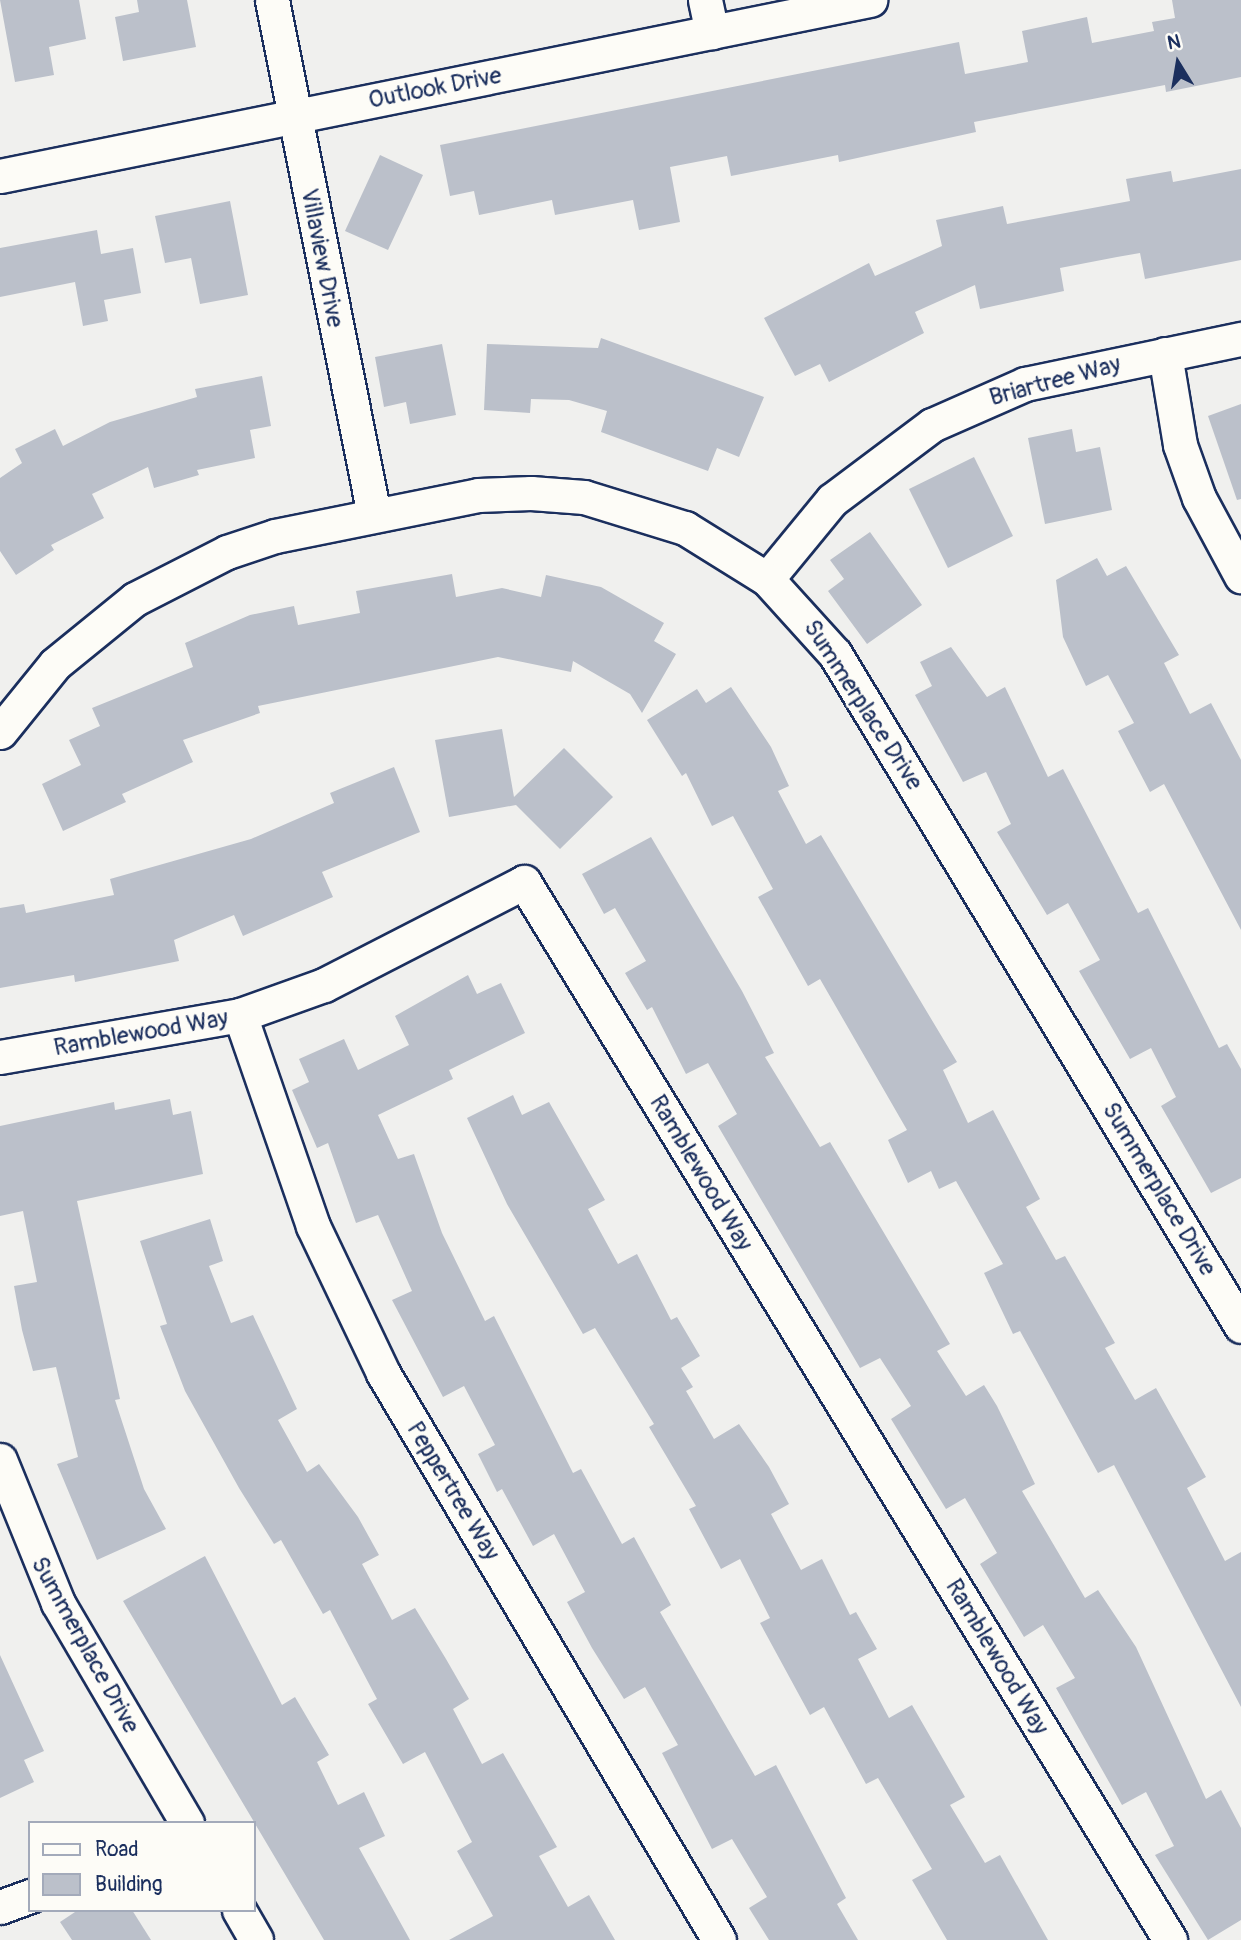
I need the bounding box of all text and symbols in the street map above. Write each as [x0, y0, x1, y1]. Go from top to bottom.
north arrow [1143, 28, 1213, 98]
text: N [1165, 29, 1183, 55]
street label: Outlook Drive [366, 61, 504, 115]
street label: Villaview Drive [294, 186, 350, 330]
street label: Briartree Way [986, 350, 1124, 412]
street label: Summerplace Drive [797, 615, 929, 795]
street label: Ramblewood Way [52, 1003, 230, 1063]
street label: Ramblewood Way [643, 1090, 759, 1256]
street label: Summerplace Drive [1096, 1097, 1222, 1281]
street label: Peppertree Way [400, 1416, 506, 1566]
street label: Summerplace Drive [25, 1552, 145, 1738]
street label: Ramblewood Way [939, 1574, 1055, 1740]
legend [28, 1821, 256, 1912]
text: Road [95, 1836, 139, 1863]
text: Building [95, 1871, 162, 1898]

